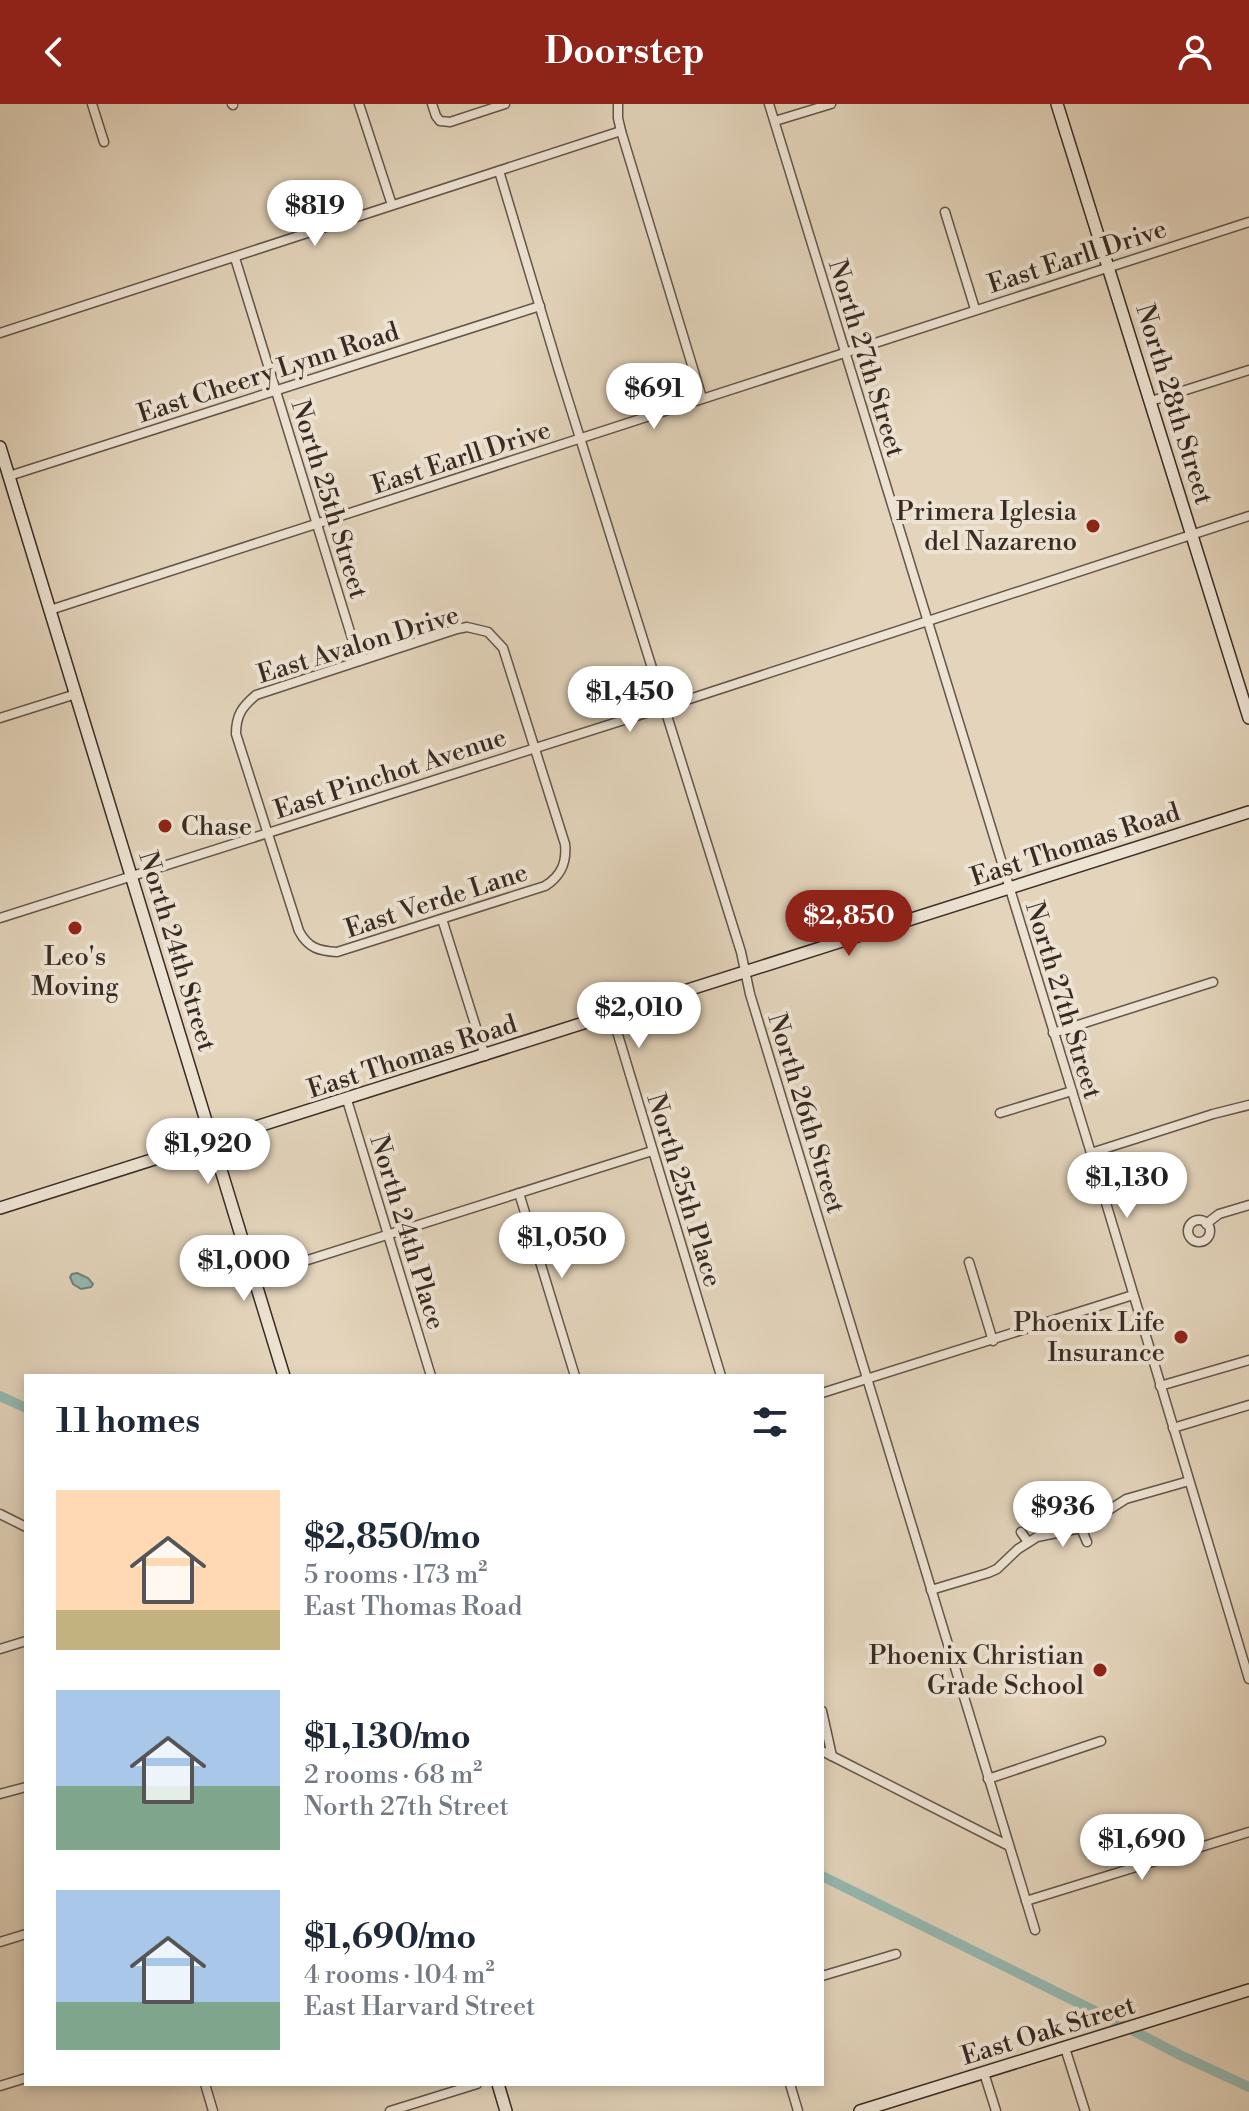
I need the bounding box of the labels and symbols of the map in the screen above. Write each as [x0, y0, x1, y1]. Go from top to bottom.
pin: $819 [268, 180, 362, 248]
street label: East Earll Drive [984, 213, 1171, 301]
street label: North 27th Street [821, 256, 911, 461]
street label: North 28th Street [1128, 300, 1220, 508]
street label: East Cheery Lynn Road [134, 315, 403, 430]
pin: $691 [607, 363, 701, 431]
street label: North 25th Street [284, 396, 374, 603]
street label: East Earll Drive [368, 414, 555, 502]
place label: Primera Iglesia del Nazareno [896, 496, 1078, 558]
marker: Primera Iglesia del Nazareno [1084, 517, 1102, 535]
street label: East Avalon Drive [254, 599, 463, 691]
pin: $1,450 [565, 666, 695, 734]
street label: East Pinchot Avenue [270, 721, 510, 827]
street label: East Thomas Road [967, 796, 1184, 894]
place label: Chase [181, 811, 252, 843]
marker: Chase [156, 817, 174, 835]
street label: North 24th Street [131, 847, 223, 1055]
street label: East Verde Lane [341, 856, 532, 946]
pin: $2,850 [784, 890, 914, 958]
street label: North 27th Street [1018, 898, 1108, 1103]
marker: Leo's Moving [66, 919, 84, 937]
place label: Leo's Moving [31, 941, 119, 1003]
pin: $2,010 [574, 982, 704, 1050]
street label: East Thomas Road [304, 1008, 521, 1106]
street label: North 26th Street [760, 1009, 852, 1217]
street label: North 25th Place [639, 1090, 729, 1291]
pin: $1,920 [143, 1118, 273, 1186]
street label: North 24th Place [362, 1131, 452, 1333]
pin: $1,130 [1062, 1152, 1192, 1220]
pin: $1,050 [497, 1212, 627, 1280]
pin: $1,000 [179, 1235, 309, 1303]
place label: Phoenix Life Insurance [1014, 1307, 1165, 1369]
marker: Phoenix Life Insurance [1172, 1328, 1190, 1346]
pin: $936 [1016, 1481, 1110, 1549]
place label: Phoenix Christian Grade School [869, 1640, 1084, 1702]
marker: Phoenix Christian Grade School [1091, 1661, 1109, 1679]
pin: $1,690 [1077, 1814, 1207, 1882]
street label: East Oak Street [957, 1989, 1139, 2073]

